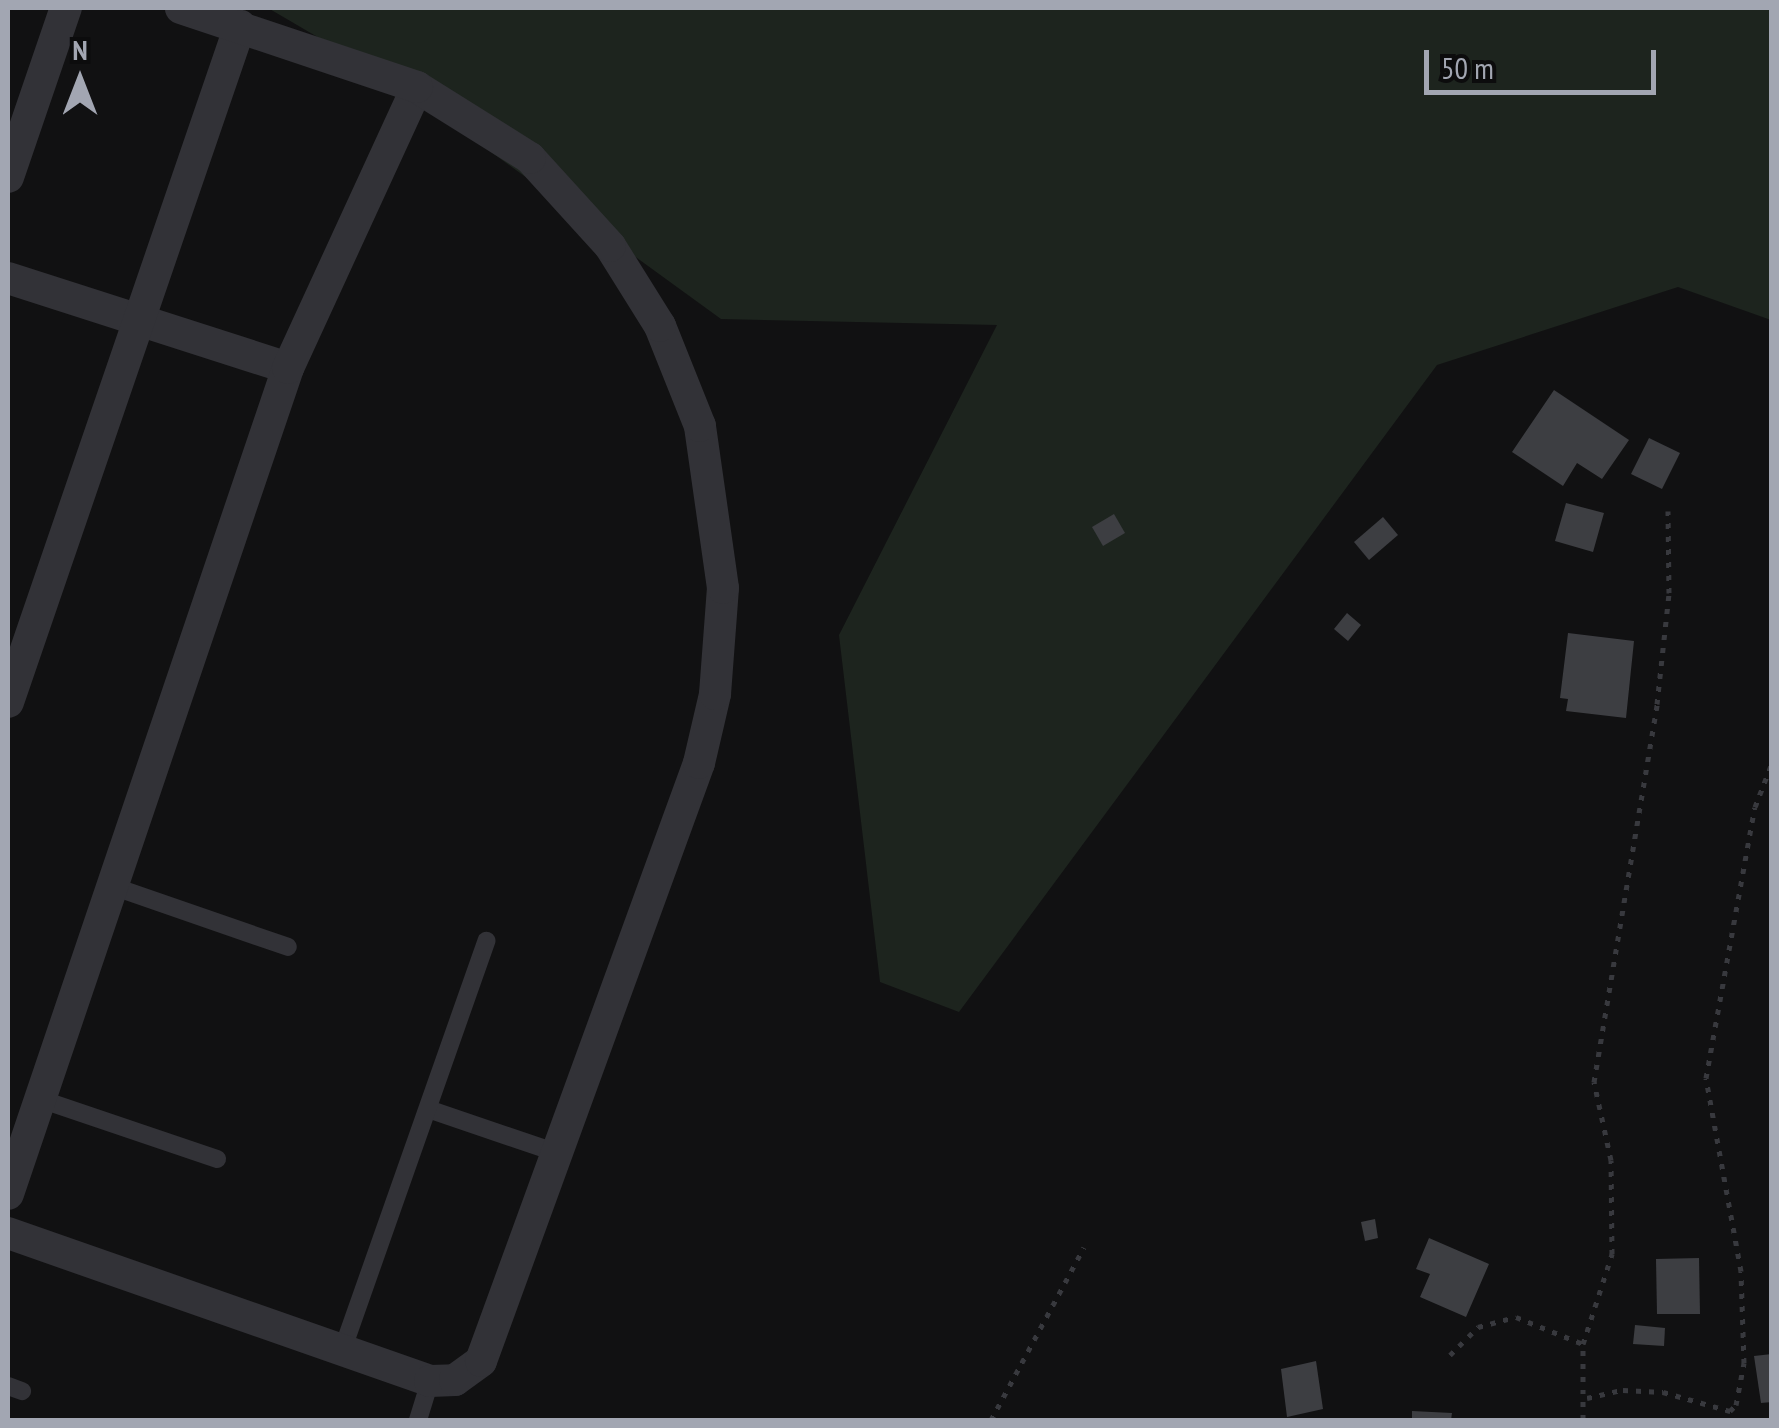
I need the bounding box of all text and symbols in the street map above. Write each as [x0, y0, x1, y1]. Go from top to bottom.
north arrow [30, 30, 130, 130]
scale bar [1429, 30, 1662, 92]
text: N [72, 31, 88, 68]
text: 50 m [1441, 48, 1494, 87]

